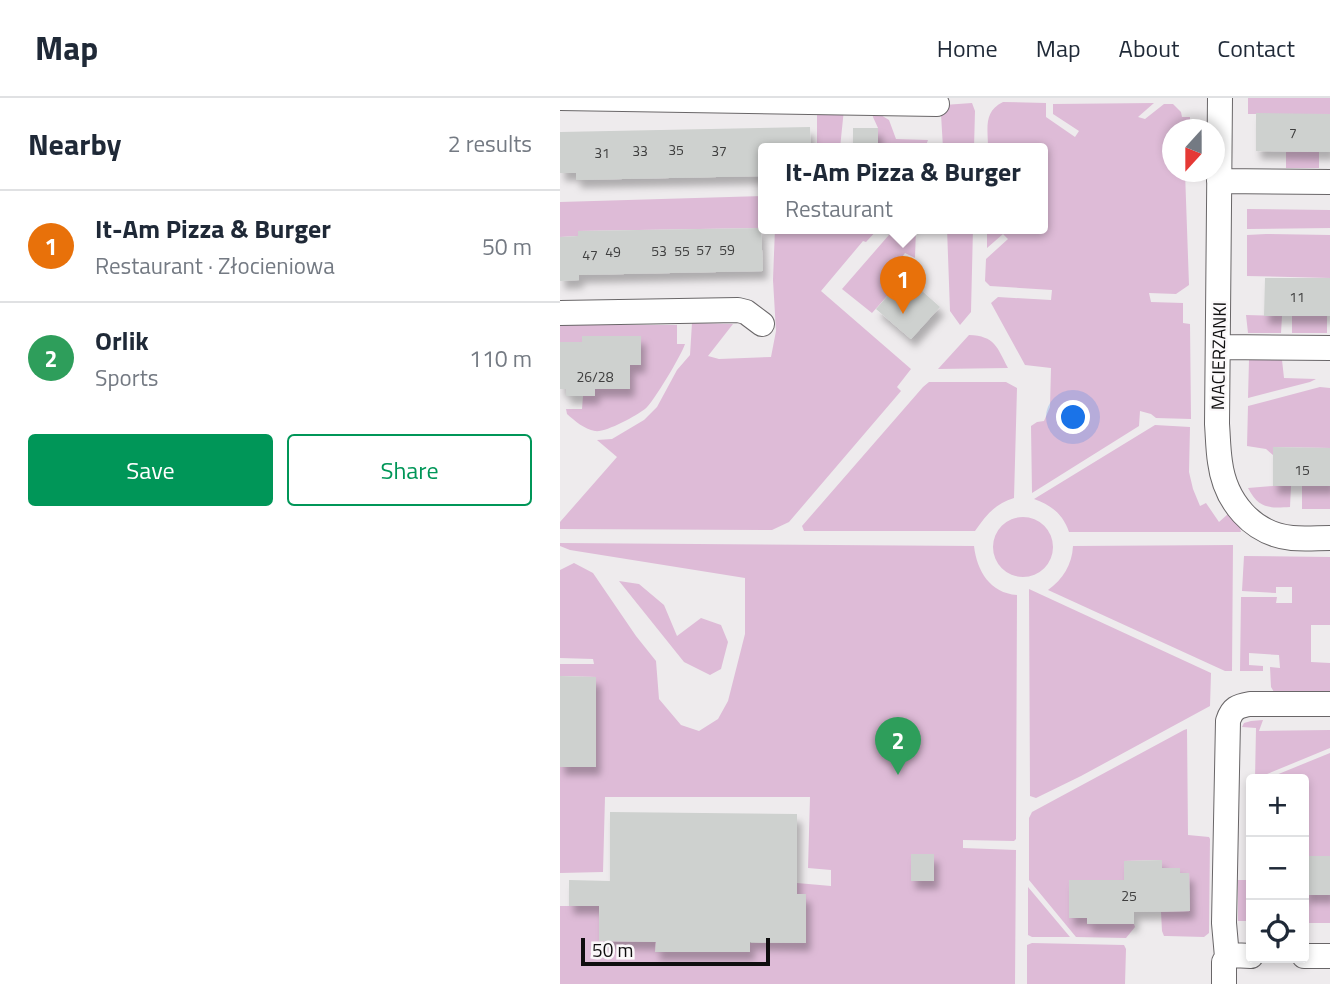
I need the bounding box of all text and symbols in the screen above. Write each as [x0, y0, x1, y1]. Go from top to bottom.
text: Map [35, 23, 98, 73]
text: Home [937, 30, 998, 66]
text: Map [1036, 30, 1081, 66]
text: About [1119, 30, 1179, 66]
text: Contact [1217, 30, 1295, 66]
north arrow [1162, 119, 1225, 182]
text: Nearby [28, 121, 121, 167]
house number: 7 [1289, 122, 1297, 143]
text: 2 results [448, 126, 532, 161]
house number: 35 [668, 139, 684, 160]
house number: 33 [632, 140, 648, 161]
house number: 37 [711, 140, 727, 161]
house number: 31 [594, 142, 610, 163]
popup [758, 143, 1048, 234]
text: It-Am Pizza & Burger [785, 152, 1021, 191]
text: Restaurant [785, 191, 893, 226]
text: It-Am Pizza & Burger [95, 209, 331, 248]
text: 1 [45, 229, 57, 264]
text: 50 m [482, 229, 532, 264]
house number: 57 [696, 239, 712, 260]
house number: 59 [719, 239, 735, 260]
house number: 53 [651, 240, 667, 261]
house number: 55 [674, 240, 690, 261]
house number: 49 [605, 241, 621, 262]
house number: 47 [582, 244, 598, 265]
text: Restaurant · Złocieniowa [95, 248, 335, 283]
pin: 1 [880, 256, 926, 314]
house number: 11 [1289, 286, 1305, 307]
street label: MACIERZANKI [1204, 302, 1233, 410]
text: Orlik [95, 321, 149, 360]
text: 2 [45, 341, 57, 376]
text: 110 m [469, 341, 532, 376]
text: Sports [95, 360, 158, 395]
house number: 26/28 [576, 366, 614, 387]
your location [1056, 400, 1090, 434]
button: Save [28, 434, 273, 506]
button: Share [287, 434, 532, 506]
house number: 15 [1294, 459, 1310, 480]
pin: 2 [875, 717, 921, 775]
map controls [1246, 774, 1309, 963]
button: + [1246, 774, 1309, 837]
button: − [1246, 837, 1309, 900]
house number: 25 [1121, 885, 1137, 906]
button: locate [1246, 900, 1309, 963]
scale bar [581, 935, 770, 967]
text: 50 m [592, 935, 633, 964]

